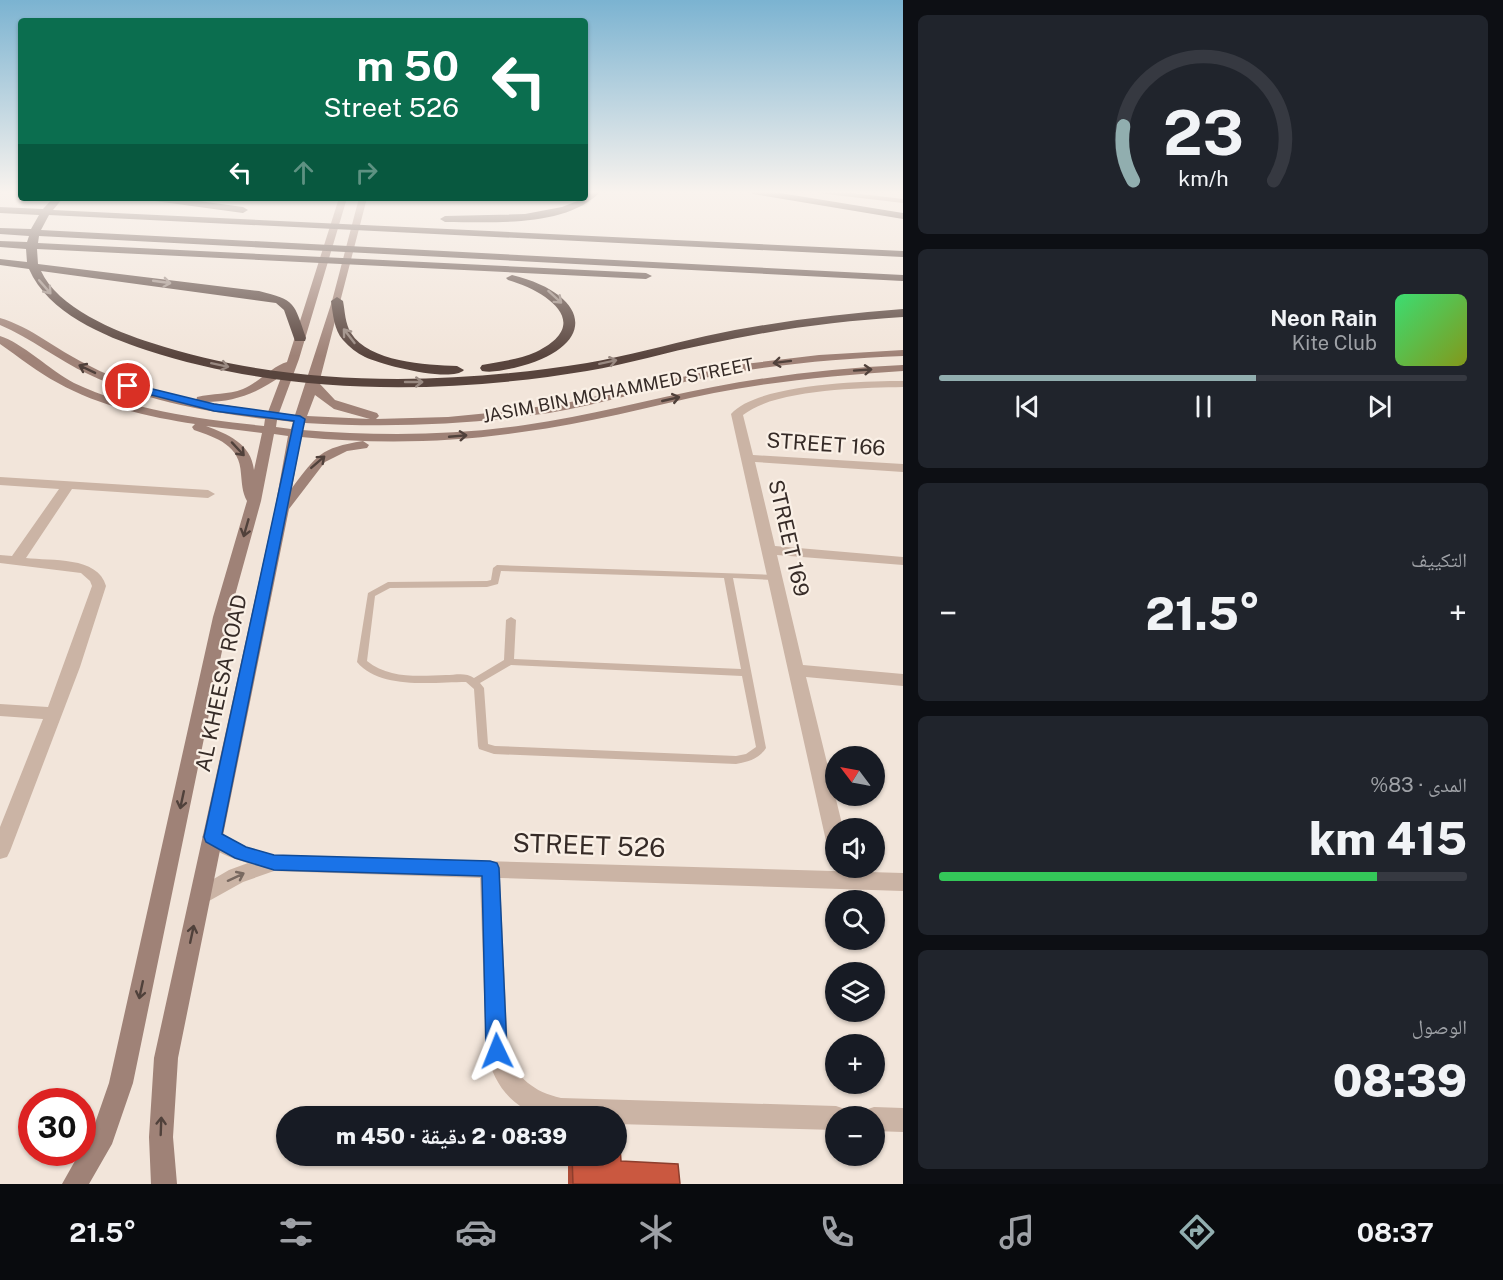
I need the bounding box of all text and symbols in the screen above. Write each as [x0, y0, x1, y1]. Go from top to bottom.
text: 50 m [356, 41, 459, 90]
icon: left [480, 42, 558, 120]
text: Street 526 [323, 91, 459, 123]
text: 23 [1162, 97, 1244, 170]
icon: left [224, 156, 257, 189]
icon: ahead [287, 156, 320, 189]
icon: right [350, 156, 383, 189]
text: km/h [1178, 167, 1228, 192]
one-way arrow [152, 277, 172, 288]
one-way arrow [38, 278, 52, 294]
one-way arrow [547, 290, 562, 304]
text: Neon Rain [1270, 305, 1377, 331]
one-way arrow [343, 328, 356, 344]
text: Kite Club [1292, 331, 1377, 355]
street label: JASIM BIN MOHAMMED STREET [481, 353, 755, 427]
one-way arrow [597, 356, 617, 367]
one-way arrow [772, 356, 792, 367]
pin [102, 360, 153, 411]
one-way arrow [210, 360, 229, 371]
one-way arrow [79, 363, 97, 375]
one-way arrow [853, 364, 873, 375]
icon: arrive [111, 369, 144, 402]
one-way arrow [404, 376, 424, 388]
icon: previous [1011, 390, 1044, 423]
icon: pause [1187, 390, 1220, 423]
icon: next [1363, 390, 1396, 423]
one-way arrow [661, 393, 680, 404]
street label: STREET 166 [766, 427, 886, 461]
one-way arrow [448, 430, 468, 441]
one-way arrow [231, 442, 245, 457]
one-way arrow [310, 455, 325, 469]
street label: STREET 169 [763, 477, 815, 599]
one-way arrow [240, 518, 251, 537]
text: التكييف [1411, 548, 1467, 572]
text: 21.5° [1146, 587, 1260, 640]
street label: AL KHEESA ROAD [190, 592, 252, 774]
text: − [939, 594, 957, 632]
text: + [1449, 594, 1467, 632]
north arrow [825, 746, 885, 806]
map controls [825, 746, 885, 1166]
text: المدى · 83% [1370, 773, 1467, 797]
one-way arrow [176, 789, 187, 809]
text: 415 km [1309, 812, 1467, 865]
button: sound [825, 818, 885, 878]
street label: STREET 526 [512, 827, 666, 863]
one-way arrow [226, 871, 244, 882]
button: search [825, 890, 885, 950]
one-way arrow [187, 924, 198, 944]
button: layers [825, 962, 885, 1022]
one-way arrow [135, 980, 146, 999]
text: الوصول [1412, 1015, 1467, 1039]
position arrow [465, 1019, 529, 1083]
button: + [825, 1034, 885, 1094]
text: 08:39 [1333, 1054, 1467, 1107]
speed limit sign: 30 [18, 1088, 96, 1166]
button: − [825, 1106, 885, 1166]
one-way arrow [156, 1116, 167, 1136]
text: 08:39 · 2 دقيقة · 450 m [336, 1123, 567, 1149]
icon: filters [275, 1211, 317, 1253]
icon: car [455, 1211, 497, 1253]
icon: climate [635, 1211, 677, 1253]
icon: phone [816, 1211, 858, 1253]
icon: music [996, 1211, 1038, 1253]
icon: directions [1176, 1211, 1218, 1253]
text: 21.5° [69, 1216, 136, 1248]
text: 08:37 [1357, 1216, 1434, 1248]

